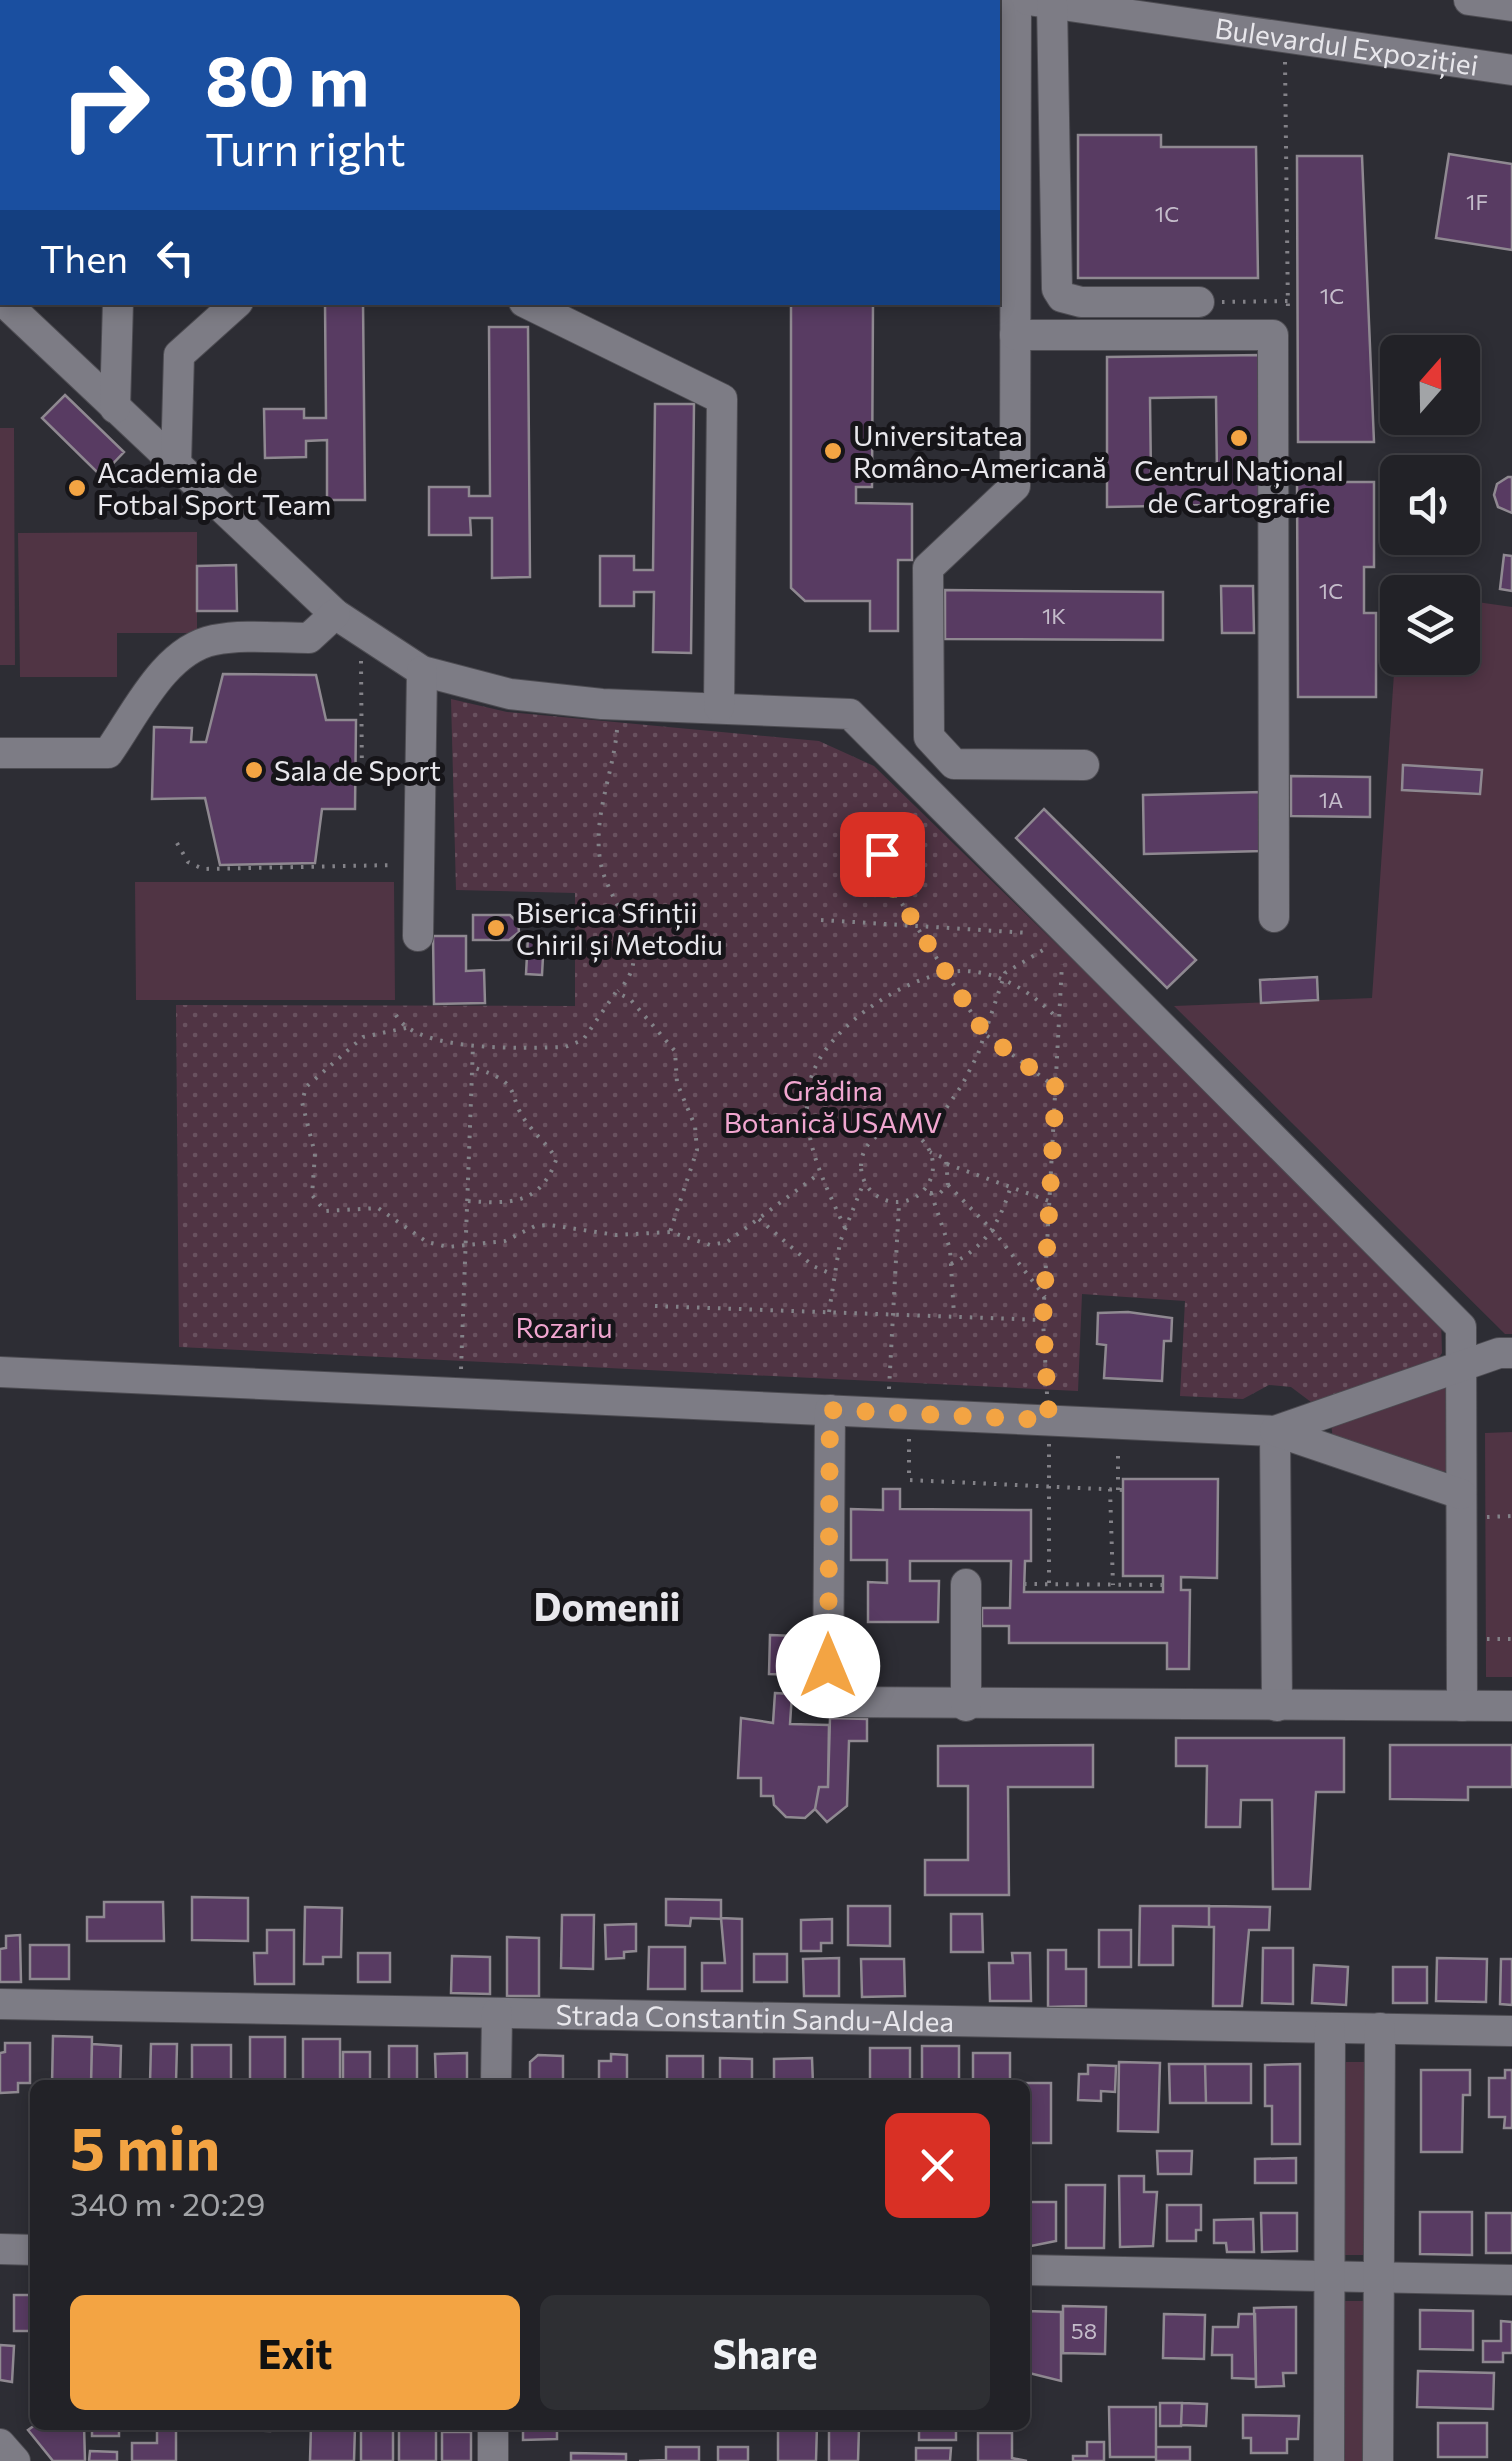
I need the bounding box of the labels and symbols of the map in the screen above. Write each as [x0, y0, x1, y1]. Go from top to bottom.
street label: Bulevardul Expoziției [1213, 10, 1481, 82]
house number: 1F [1466, 188, 1488, 215]
house number: 1C [1155, 200, 1179, 227]
house number: 1C [1320, 282, 1344, 309]
north arrow [1380, 335, 1480, 435]
place label: Universitatea Româno-Americană [853, 418, 1107, 484]
marker: Centrul Național de Cartografie [1228, 427, 1250, 449]
marker: Universitatea Româno-Americană [822, 440, 844, 462]
place label: Centrul Național de Cartografie [1134, 453, 1344, 519]
place label: Academia de Fotbal Sport Team [97, 455, 332, 521]
marker: Academia de Fotbal Sport Team [66, 477, 88, 499]
house number: 1C [1319, 577, 1343, 604]
house number: 1K [1042, 602, 1066, 629]
place label: Sala de Sport [274, 753, 441, 787]
marker: Sala de Sport [243, 759, 265, 781]
house number: 1A [1319, 786, 1343, 813]
pin [840, 812, 925, 897]
place label: Biserica Sfinții Chiril și Metodiu [516, 895, 723, 963]
marker: Biserica Sfinții Chiril și Metodiu [485, 917, 507, 939]
park label: Grădina Botanică USAMV [724, 1073, 942, 1139]
park label: Rozariu [515, 1310, 613, 1344]
district label: Domenii [534, 1582, 680, 1629]
position arrow [776, 1614, 880, 1718]
street label: Strada Constantin Sandu-Aldea [555, 1997, 954, 2038]
house number: 58 [1071, 2317, 1097, 2344]

